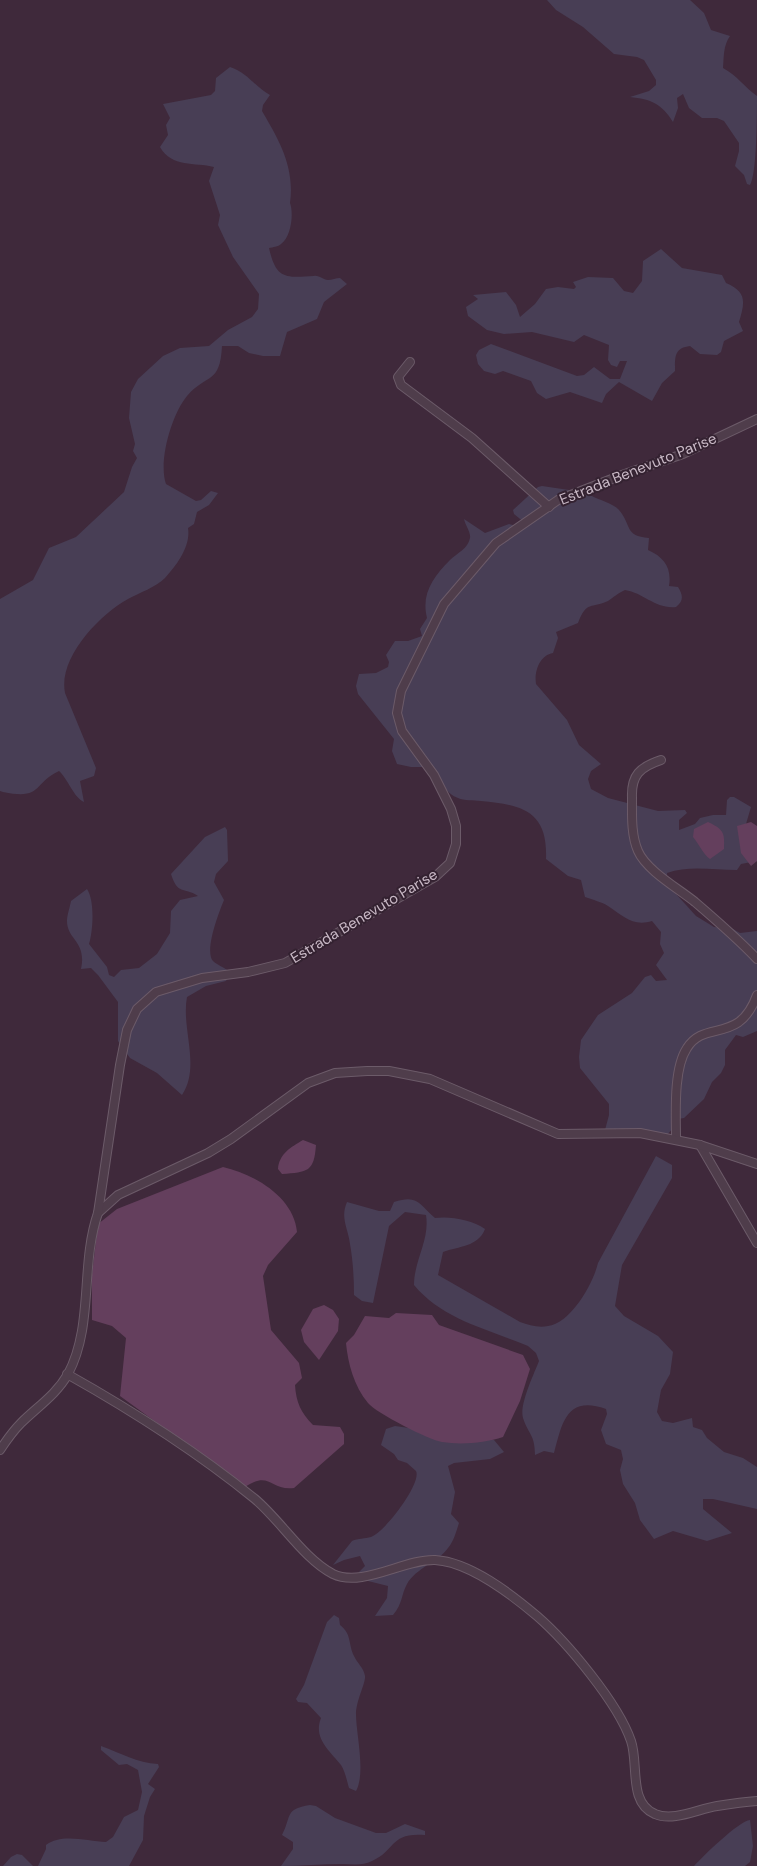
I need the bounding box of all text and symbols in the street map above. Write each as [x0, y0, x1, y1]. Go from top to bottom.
street label: Estrada Benevuto Parise [556, 428, 720, 510]
street label: Estrada Benevuto Parise [287, 864, 441, 968]

